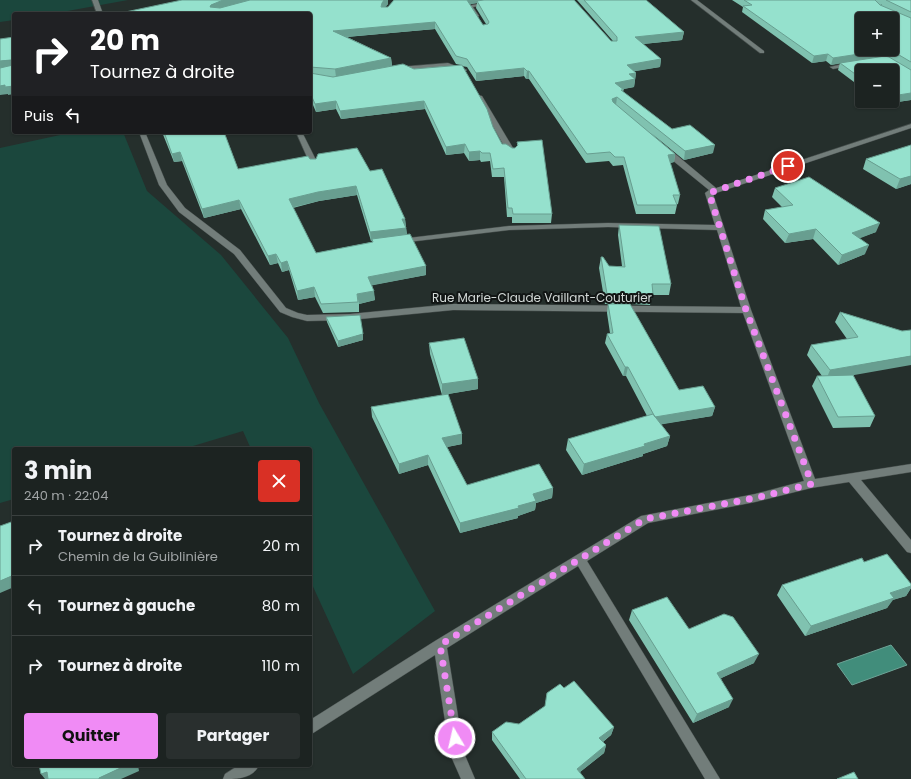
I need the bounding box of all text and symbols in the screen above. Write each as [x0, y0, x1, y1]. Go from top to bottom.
map controls [855, 12, 899, 108]
button: + [855, 12, 899, 56]
text: 20 m [90, 21, 160, 60]
icon: right [24, 28, 76, 80]
text: Tournez à droite [90, 59, 235, 84]
button: − [855, 64, 899, 108]
icon: left [62, 104, 84, 126]
text: Puis [24, 105, 54, 126]
pin [771, 149, 805, 183]
icon: arrive [777, 155, 799, 177]
street label: Rue Marie-Claude Vaillant-Couturier [432, 289, 653, 306]
text: 3 min [24, 454, 92, 487]
button: close [258, 460, 300, 502]
text: 240 m · 22:04 [24, 486, 108, 505]
text: Tournez à droite [58, 525, 182, 546]
icon: right [24, 535, 46, 557]
text: 20 m [262, 535, 300, 556]
text: Chemin de la Guiblinière [58, 547, 218, 566]
icon: left [24, 595, 46, 617]
text: Tournez à gauche [58, 595, 195, 616]
text: 80 m [262, 595, 300, 616]
icon: right [24, 655, 46, 677]
text: Tournez à droite [58, 655, 182, 676]
text: 110 m [262, 655, 300, 676]
button: Quitter [24, 713, 158, 759]
button: Partager [166, 713, 300, 759]
position arrow [434, 717, 476, 759]

